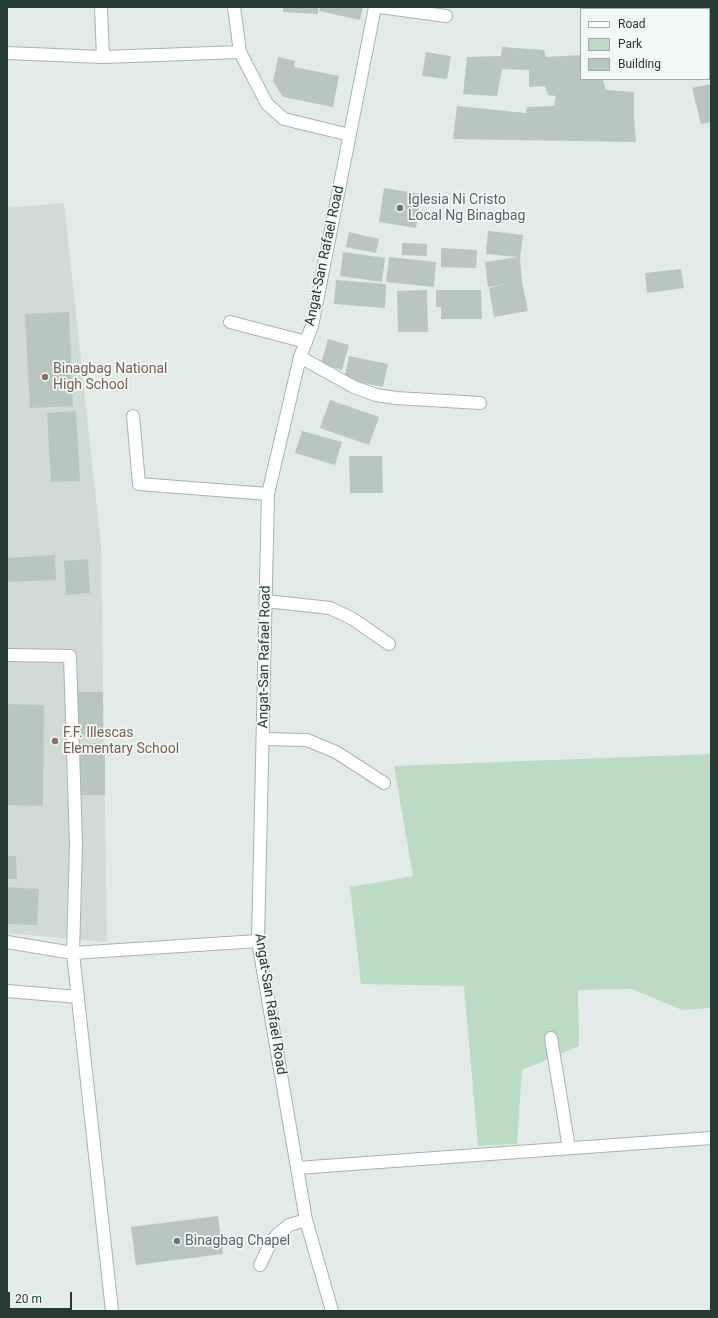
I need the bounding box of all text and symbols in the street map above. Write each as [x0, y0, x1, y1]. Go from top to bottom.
legend [580, 8, 710, 80]
text: Road [618, 17, 646, 31]
text: Park [618, 37, 642, 51]
text: Building [618, 57, 661, 71]
street label: Angat-San Rafael Road [302, 184, 348, 328]
place label: Iglesia Ni Cristo Local Ng Binagbag [408, 192, 525, 224]
marker: Iglesia Ni Cristo Local Ng Binagbag [395, 203, 405, 213]
place label: Binagbag National High School [53, 361, 167, 394]
marker: Binagbag National High School [40, 372, 50, 382]
street label: Angat-San Rafael Road [255, 585, 275, 729]
place label: F.F. Illescas Elementary School [63, 725, 179, 758]
marker: F.F. Illescas Elementary School [50, 736, 60, 746]
street label: Angat-San Rafael Road [251, 932, 289, 1076]
place label: Binagbag Chapel [185, 1233, 290, 1249]
marker: Binagbag Chapel [172, 1236, 182, 1246]
scale bar [10, 1284, 74, 1310]
text: 20 m [15, 1292, 42, 1306]

